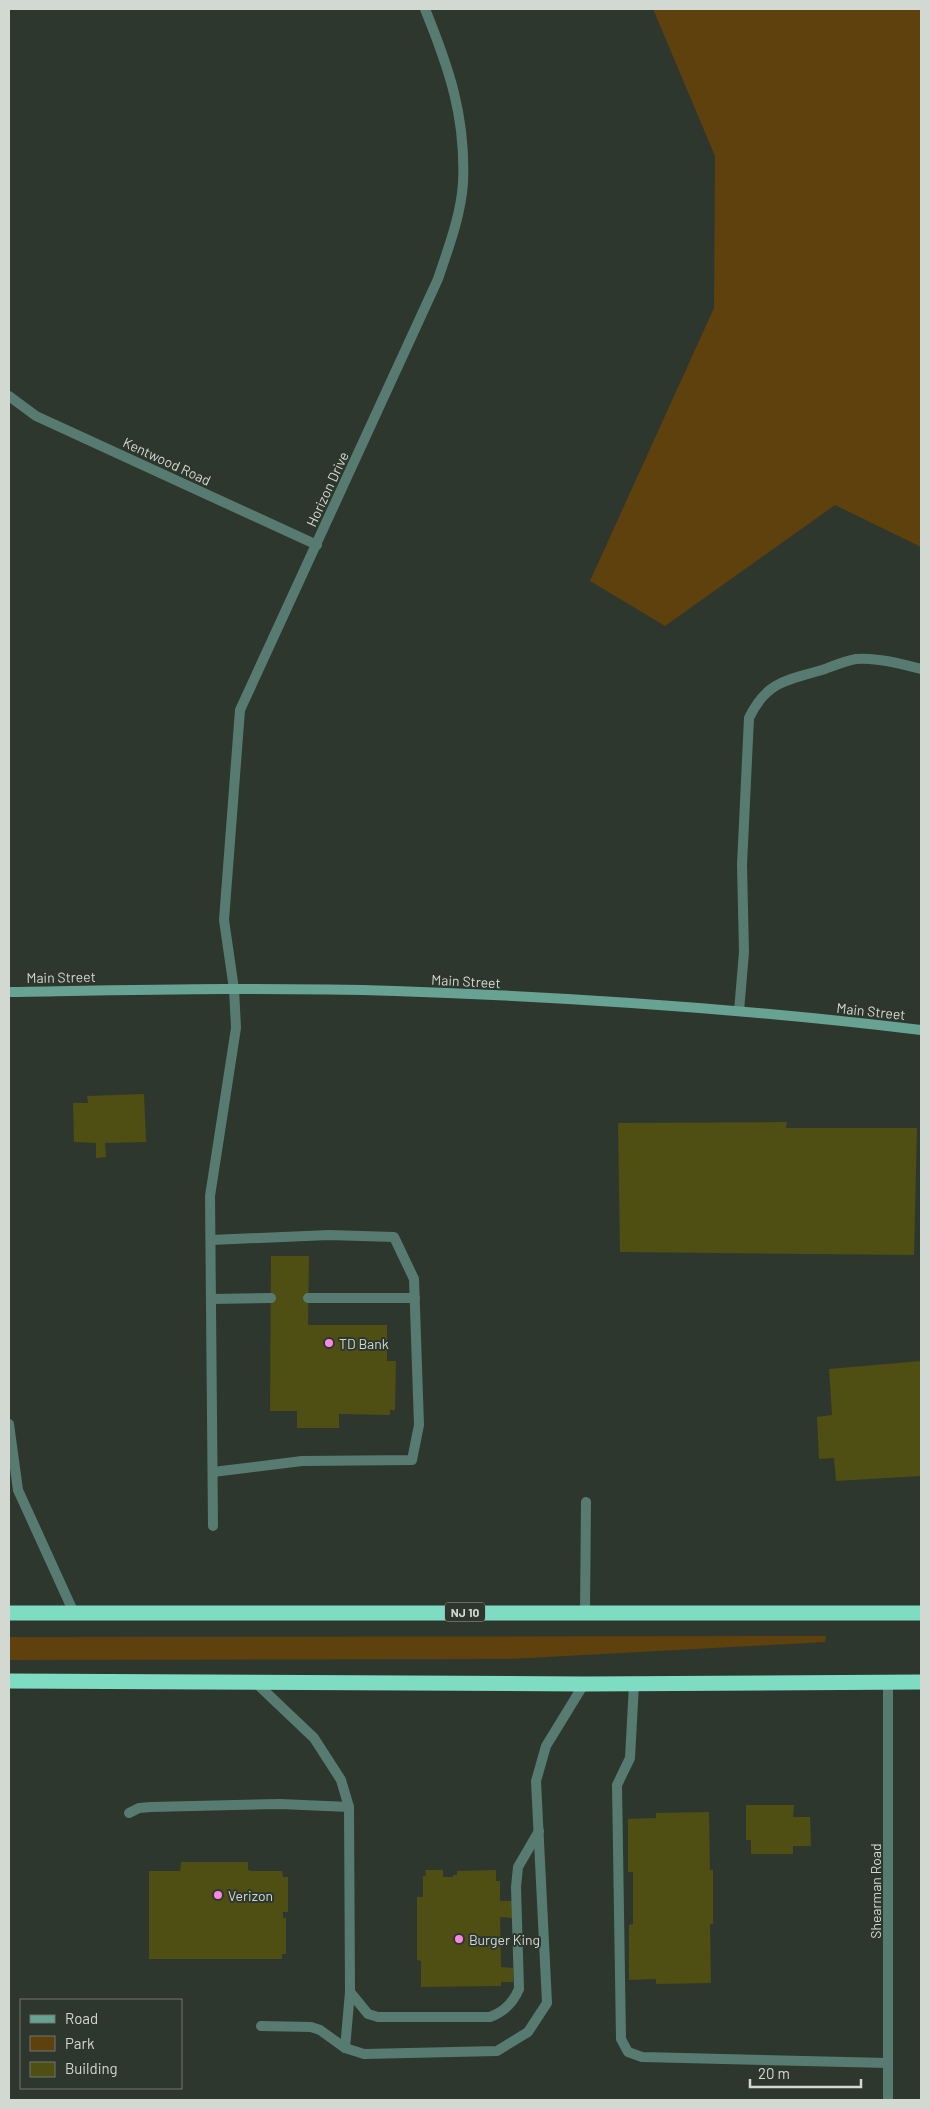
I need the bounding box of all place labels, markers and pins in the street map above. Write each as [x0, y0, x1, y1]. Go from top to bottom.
place label: TD Bank [339, 1335, 389, 1352]
marker: TD Bank [323, 1337, 335, 1349]
place label: Verizon [228, 1887, 273, 1904]
marker: Verizon [212, 1889, 224, 1901]
place label: Burger King [469, 1931, 540, 1948]
marker: Burger King [453, 1933, 465, 1945]

